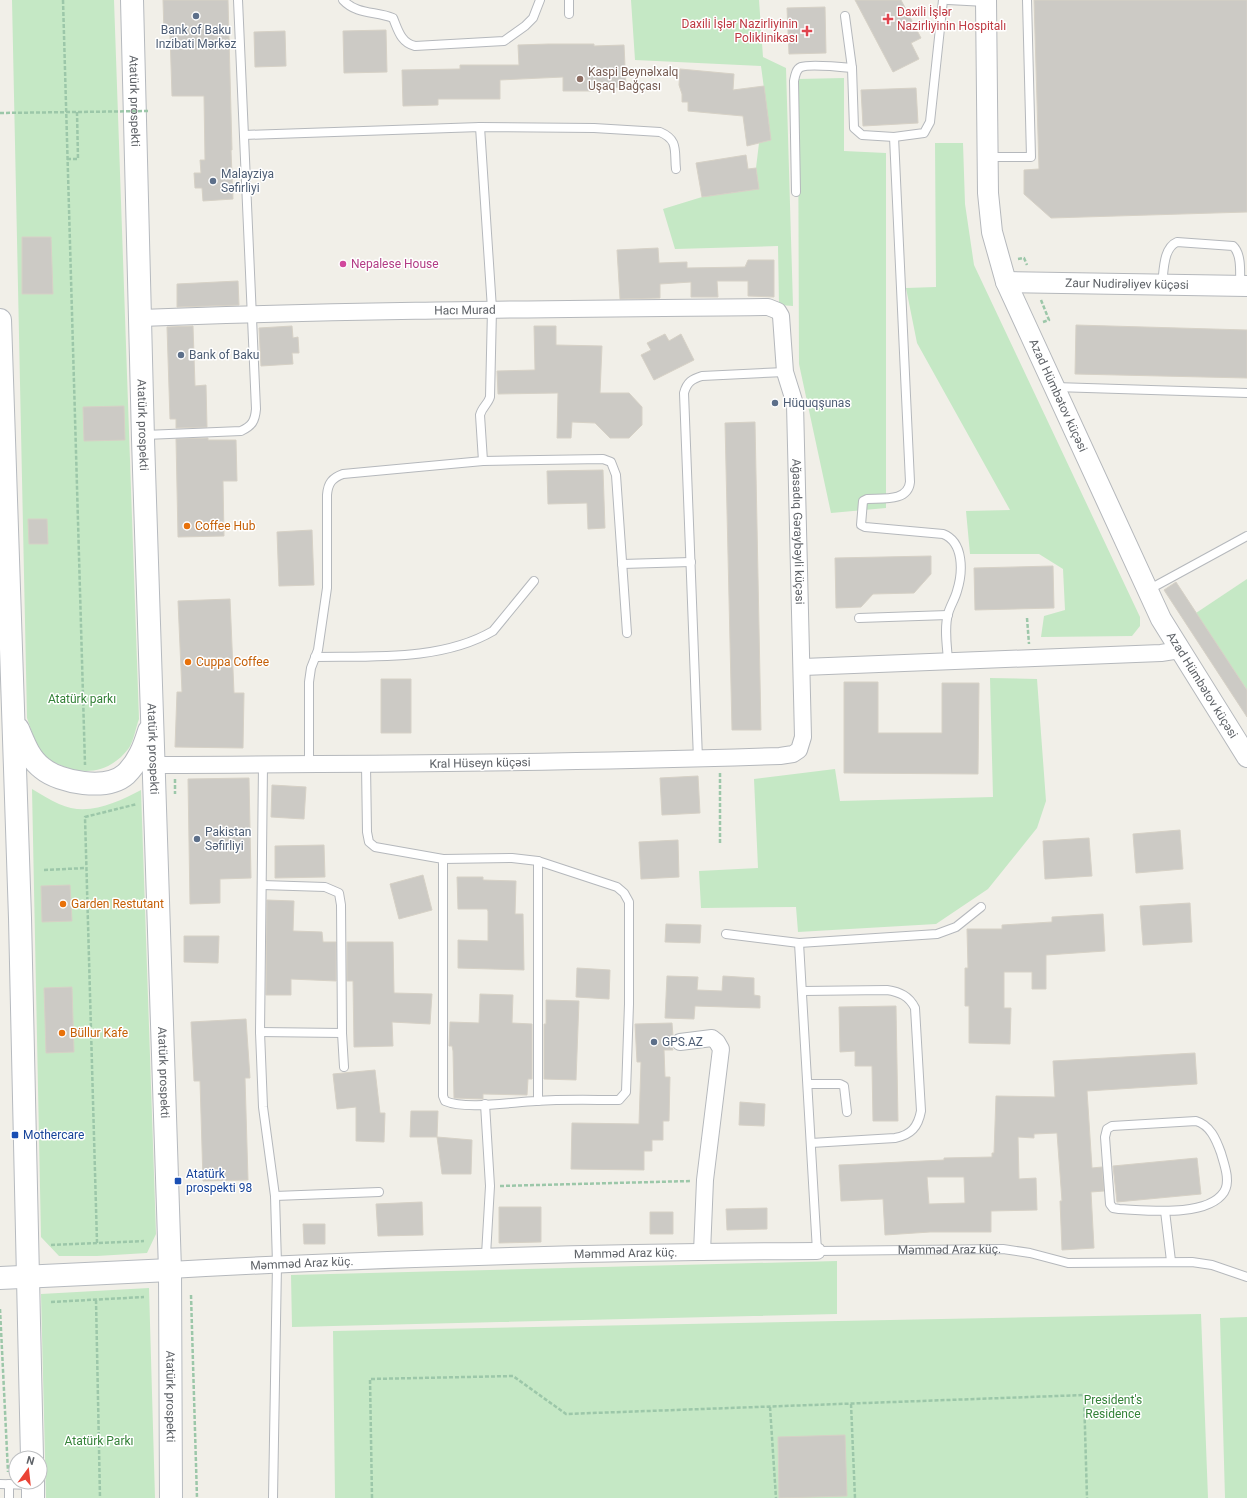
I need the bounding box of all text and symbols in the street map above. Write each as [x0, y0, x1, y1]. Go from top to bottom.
place label: Daxili İşlər Nazirliyinin Hospitalı [897, 4, 1006, 33]
marker: Bank of Baku Inzibati Mərkəz [191, 11, 201, 21]
marker: Daxili İşlər Nazirliyinin Hospitalı [882, 13, 894, 25]
place label: Daxili İşlər Nazirliyinin Poliklinikası [682, 16, 798, 45]
place label: Bank of Baku Inzibati Mərkəz [155, 23, 237, 51]
marker: Daxili İşlər Nazirliyinin Poliklinikası [801, 25, 813, 37]
street label: Atatürk prospekti [126, 55, 143, 147]
place label: Kaspi Beynəlxalq Uşaq Bağçası [588, 65, 678, 93]
marker: Kaspi Beynəlxalq Uşaq Bağçası [575, 74, 585, 84]
place label: Malayziya Səfirliyi [221, 167, 274, 195]
marker: Malayziya Səfirliyi [208, 176, 218, 186]
place label: Nepalese House [351, 257, 439, 271]
marker: Nepalese House [338, 259, 348, 269]
street label: Zaur Nudirəliyev küçəsi [1065, 276, 1189, 292]
street label: Hacı Murad [434, 303, 496, 318]
street label: Azad Hümbətov küçəsi [1026, 337, 1090, 454]
place label: Bank of Baku [189, 348, 259, 362]
marker: Bank of Baku [176, 350, 186, 360]
street label: Atatürk prospekti [134, 379, 151, 471]
place label: Hüquqşunas [783, 396, 851, 410]
marker: Hüquqşunas [770, 398, 780, 408]
street label: Ağasadıq Gəraybəyli küçəsi [789, 458, 807, 605]
place label: Coffee Hub [195, 519, 256, 533]
marker: Coffee Hub [182, 521, 192, 531]
street label: Azad Hümbətov küçəsi [1164, 629, 1241, 741]
place label: Cuppa Coffee [196, 655, 269, 669]
marker: Cuppa Coffee [183, 657, 193, 667]
park label: Atatürk parkı [48, 692, 116, 706]
street label: Atatürk prospekti [145, 703, 162, 795]
street label: Kral Hüseyn küçəsi [429, 755, 531, 771]
place label: Pakistan Səfirliyi [205, 825, 251, 853]
marker: Pakistan Səfirliyi [192, 834, 202, 844]
place label: Garden Restutant [71, 897, 164, 911]
marker: Garden Restutant [58, 899, 68, 909]
place label: Büllur Kafe [70, 1026, 128, 1040]
street label: Atatürk prospekti [155, 1026, 172, 1119]
marker: Büllur Kafe [57, 1028, 67, 1038]
place label: GPS.AZ [662, 1035, 703, 1049]
marker: GPS.AZ [649, 1037, 659, 1047]
place label: Mothercare [23, 1128, 84, 1142]
marker: Mothercare [10, 1130, 20, 1140]
place label: Atatürk prospekti 98 [186, 1167, 252, 1195]
marker: Atatürk prospekti 98 [173, 1176, 183, 1186]
street label: Məmməd Araz küç. [898, 1242, 1001, 1257]
street label: Məmməd Araz küç. [574, 1245, 677, 1261]
street label: Məmməd Araz küç. [250, 1254, 354, 1273]
street label: Atatürk prospekti [163, 1351, 178, 1442]
park label: President's Residence [1084, 1393, 1142, 1421]
park label: Atatürk Parkı [65, 1434, 134, 1448]
north arrow [8, 1450, 48, 1490]
text: N [25, 1454, 36, 1468]

